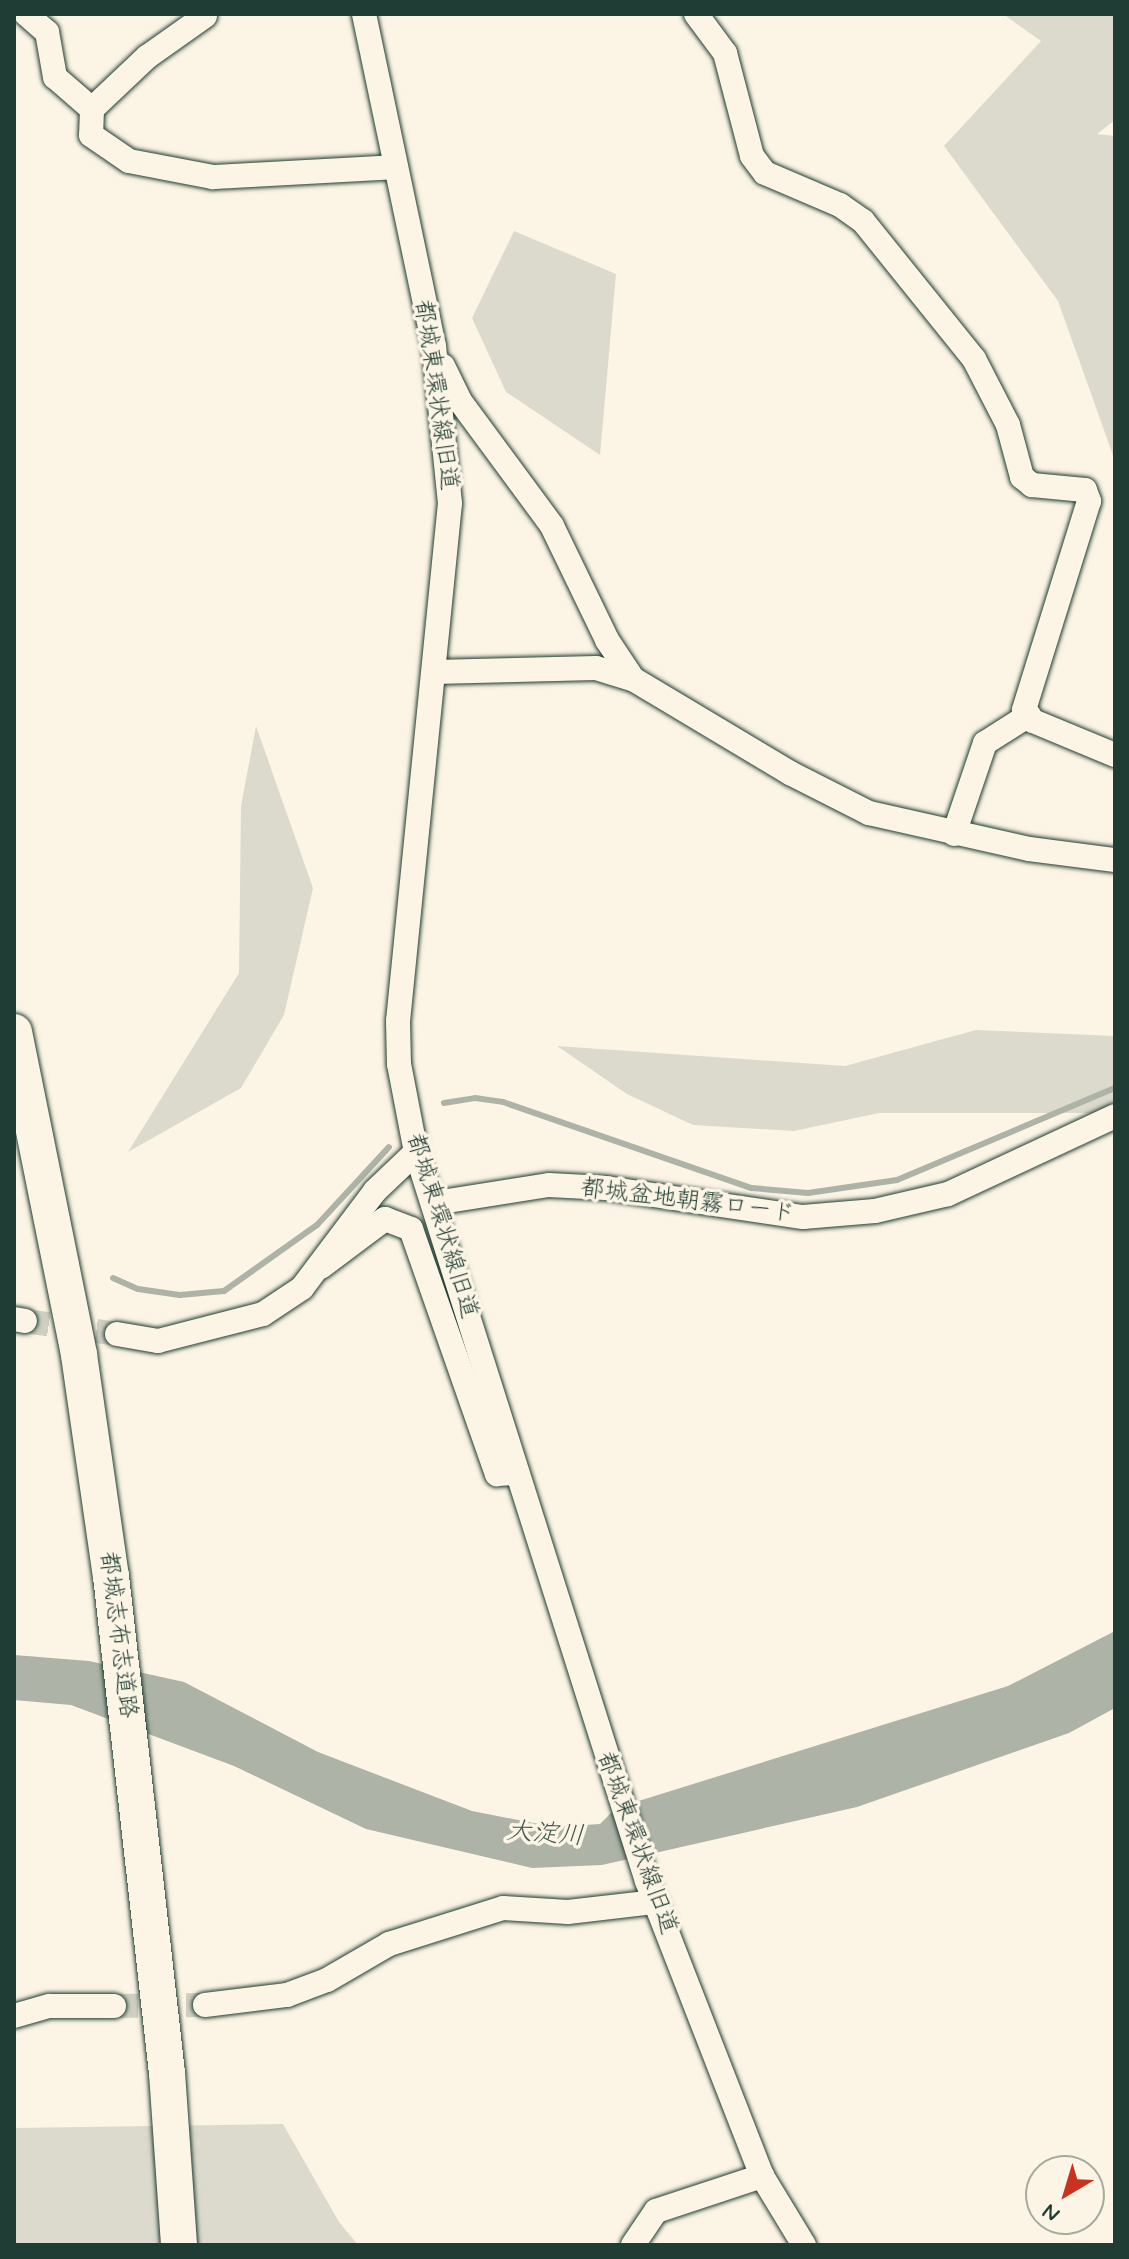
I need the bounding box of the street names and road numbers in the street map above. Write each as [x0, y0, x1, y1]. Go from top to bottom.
street label: 都城東環状線旧道 [408, 298, 464, 492]
street label: 都城東環状線旧道 [400, 1130, 484, 1322]
street label: 都城盆地朝霧ロード [579, 1174, 797, 1228]
street label: 都城志布志道路 [93, 1550, 143, 1720]
street label: 都城東環状線旧道 [591, 1748, 683, 1938]

